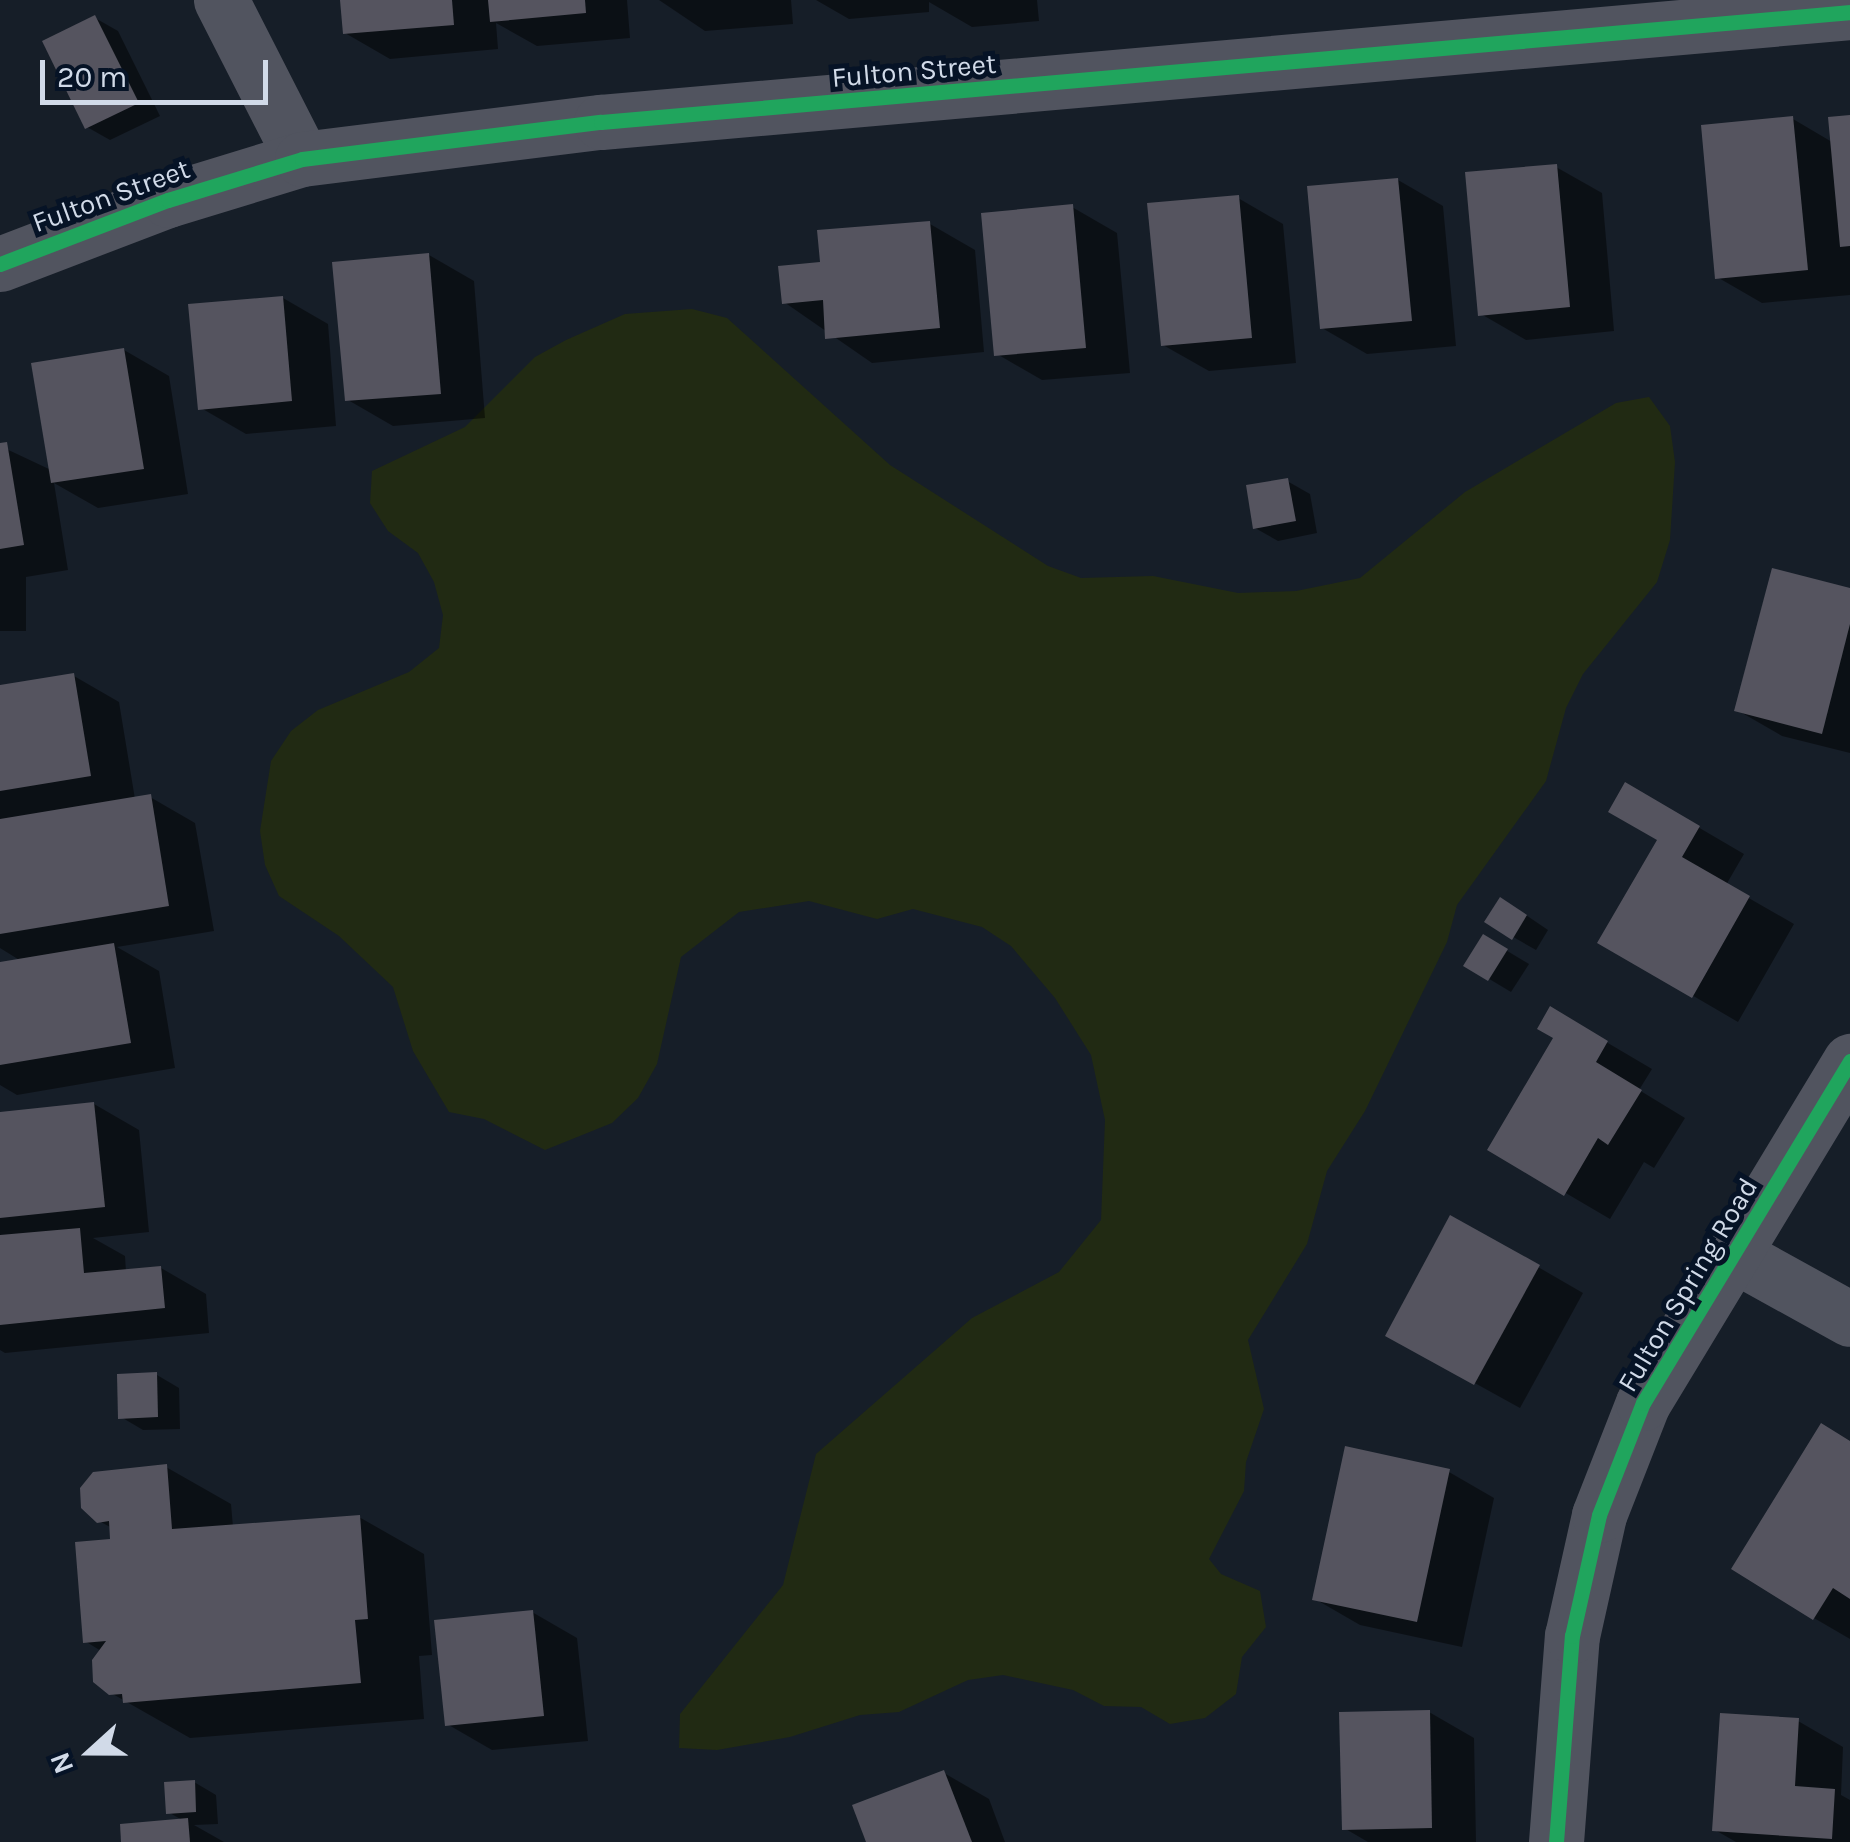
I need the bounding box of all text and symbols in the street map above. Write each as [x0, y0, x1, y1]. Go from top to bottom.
scale bar [45, 40, 272, 102]
street label: Fulton Street [830, 47, 998, 95]
text: 20 m [57, 59, 127, 95]
street label: Fulton Street [28, 152, 194, 240]
street label: Fulton Spring Road [1611, 1172, 1765, 1398]
north arrow [40, 1702, 140, 1802]
text: N [43, 1748, 81, 1778]

